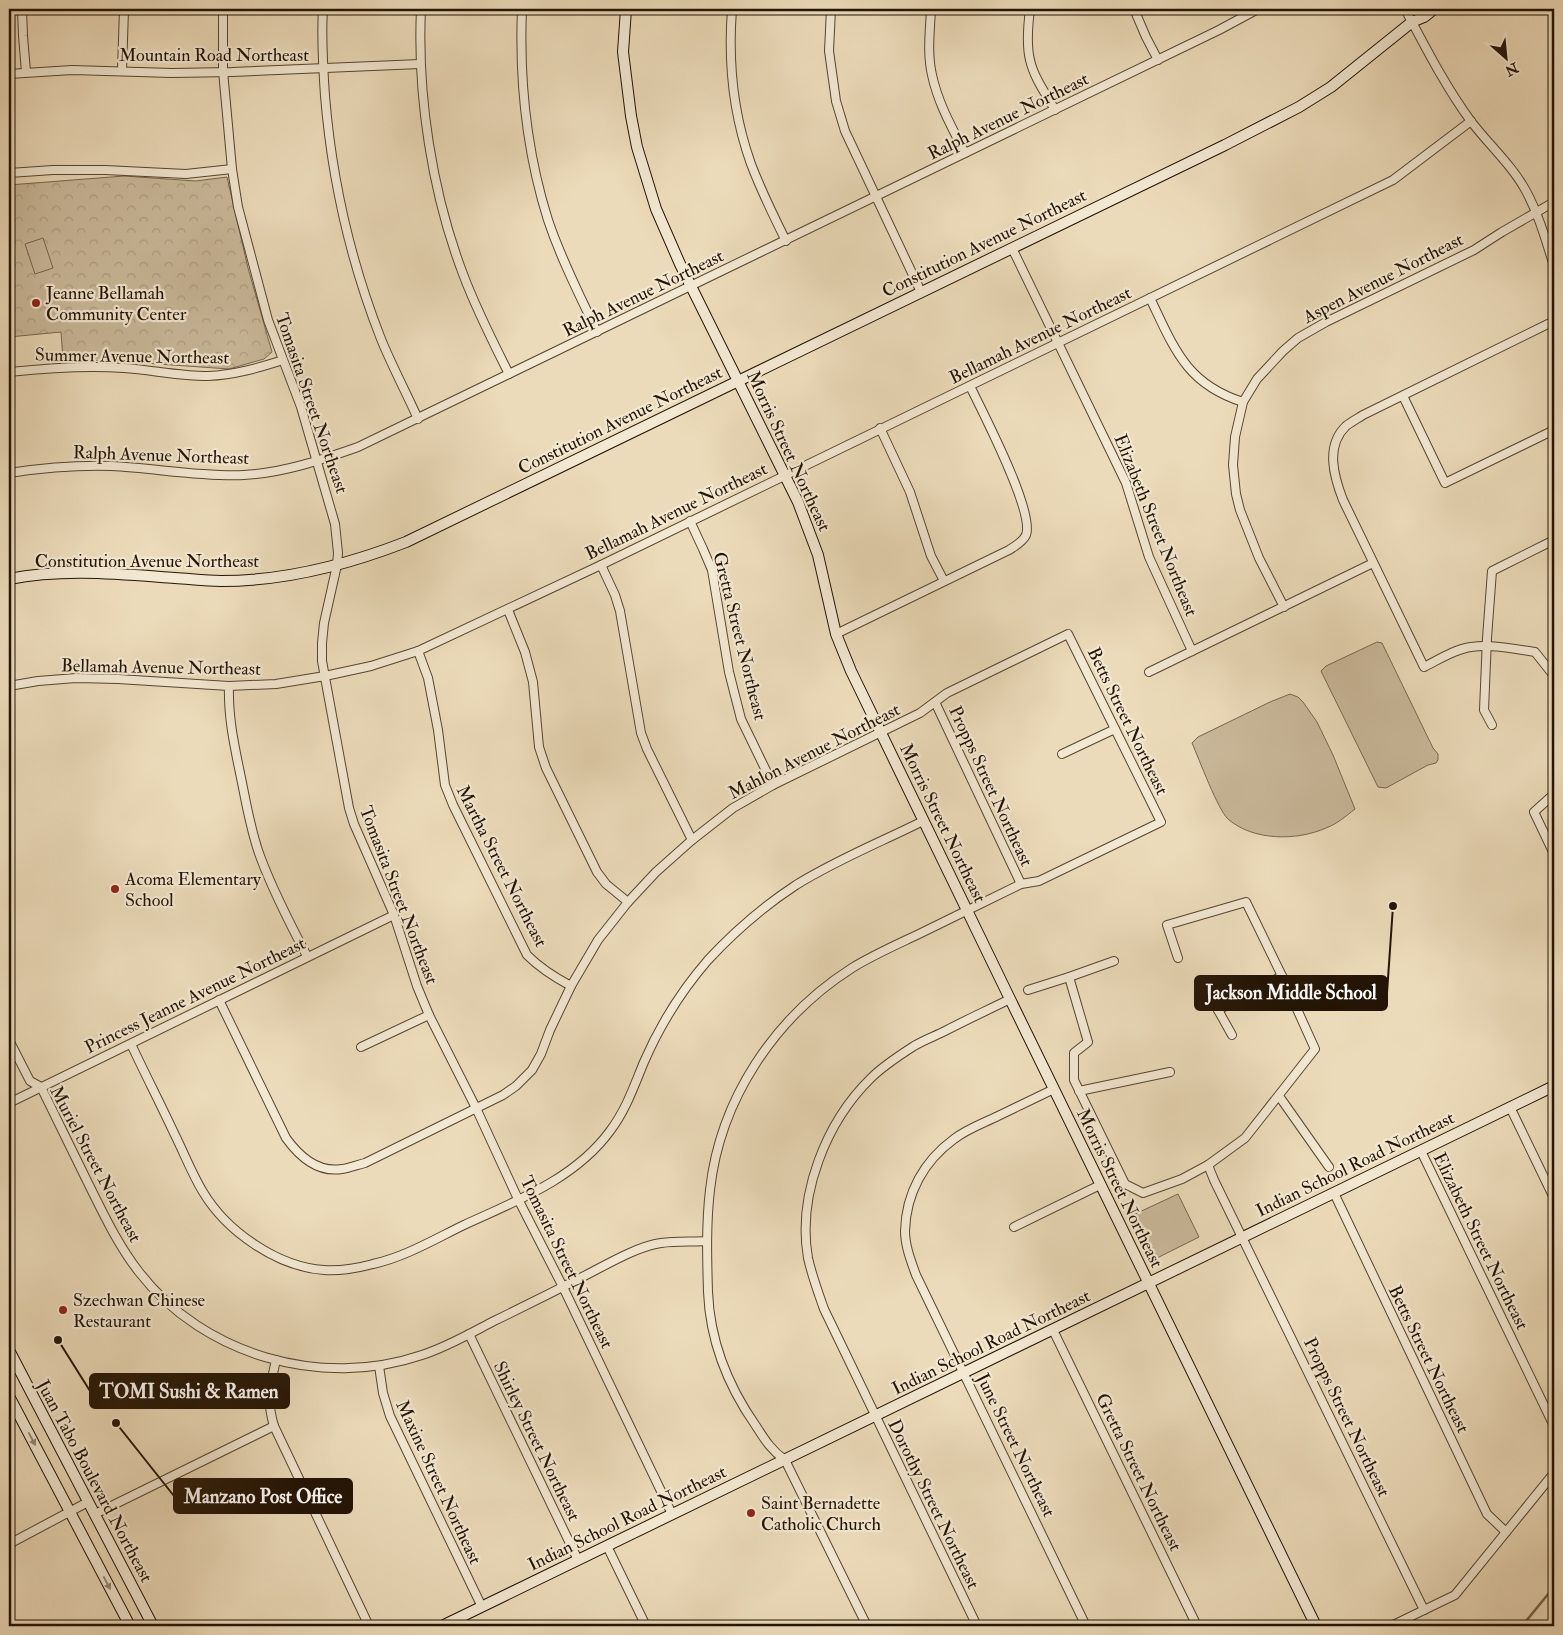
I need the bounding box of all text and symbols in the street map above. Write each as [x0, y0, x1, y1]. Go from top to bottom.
north arrow [1480, 32, 1530, 82]
street label: Mountain Road Northeast [119, 44, 309, 67]
text: N [1502, 58, 1522, 80]
street label: Ralph Avenue Northeast [924, 67, 1093, 165]
street label: Constitution Avenue Northeast [878, 184, 1090, 303]
street label: Aspen Avenue Northeast [1298, 228, 1467, 329]
street label: Ralph Avenue Northeast [559, 244, 728, 342]
street label: Bellamah Avenue Northeast [945, 281, 1135, 390]
place label: Jeanne Bellamah Community Center [45, 282, 187, 326]
marker: Jeanne Bellamah Community Center [30, 297, 42, 309]
street label: Tomasita Street Northeast [270, 310, 353, 497]
street label: Summer Avenue Northeast [35, 343, 229, 370]
street label: Constitution Avenue Northeast [514, 361, 726, 480]
street label: Morris Street Northeast [741, 367, 836, 535]
street label: Elizabeth Street Northeast [1108, 431, 1203, 620]
street label: Ralph Avenue Northeast [72, 441, 250, 470]
street label: Bellamah Avenue Northeast [581, 457, 771, 566]
street label: Constitution Avenue Northeast [35, 550, 259, 573]
street label: Gretta Street Northeast [707, 550, 772, 723]
street label: Betts Street Northeast [1082, 644, 1173, 799]
street label: Bellamah Avenue Northeast [61, 654, 261, 681]
street label: Mahlon Avenue Northeast [725, 698, 904, 805]
street label: Propps Street Northeast [943, 702, 1038, 870]
street label: Morris Street Northeast [894, 740, 991, 907]
street label: Martha Street Northeast [451, 782, 552, 951]
street label: Tomasita Street Northeast [354, 803, 443, 988]
place label: Acoma Elementary School [124, 868, 262, 912]
marker: Acoma Elementary School [109, 883, 121, 895]
street label: Princess Jeanne Avenue Northeast [81, 932, 310, 1059]
callout: Jackson Middle School [1195, 976, 1387, 1010]
text: Jackson Middle School [1204, 981, 1377, 1005]
street label: Muriel Street Northeast [45, 1082, 147, 1247]
street label: Morris Street Northeast [1071, 1105, 1168, 1272]
street label: Indian School Road Northeast [1252, 1106, 1458, 1222]
street label: Elizabeth Street Northeast [1428, 1149, 1534, 1334]
street label: Tomasita Street Northeast [515, 1172, 618, 1353]
street label: Betts Street Northeast [1383, 1282, 1474, 1437]
street label: Indian School Road Northeast [888, 1284, 1094, 1400]
place label: Szechwan Chinese Restaurant [73, 1289, 206, 1333]
marker: Szechwan Chinese Restaurant [57, 1304, 69, 1316]
street label: Propps Street Northeast [1298, 1334, 1395, 1501]
street label: Shirley Street Northeast [488, 1357, 585, 1525]
street label: June Street Northeast [970, 1369, 1060, 1521]
callout: TOMI Sushi & Ramen [90, 1374, 289, 1408]
street label: Juan Tabo Boulevard Northeast [31, 1375, 158, 1587]
text: TOMI Sushi & Ramen [99, 1380, 279, 1404]
street label: Gretta Street Northeast [1090, 1390, 1187, 1555]
street label: Maxine Street Northeast [390, 1396, 487, 1568]
street label: Dorothy Street Northeast [882, 1416, 985, 1593]
one-way arrow [27, 1432, 36, 1445]
street label: Indian School Road Northeast [524, 1460, 730, 1576]
callout: Manzano Post Office [174, 1479, 352, 1513]
text: Manzano Post Office [183, 1485, 342, 1509]
place label: Saint Bernadette Catholic Church [761, 1492, 881, 1536]
marker: Saint Bernadette Catholic Church [745, 1507, 757, 1519]
one-way arrow [103, 1575, 111, 1590]

